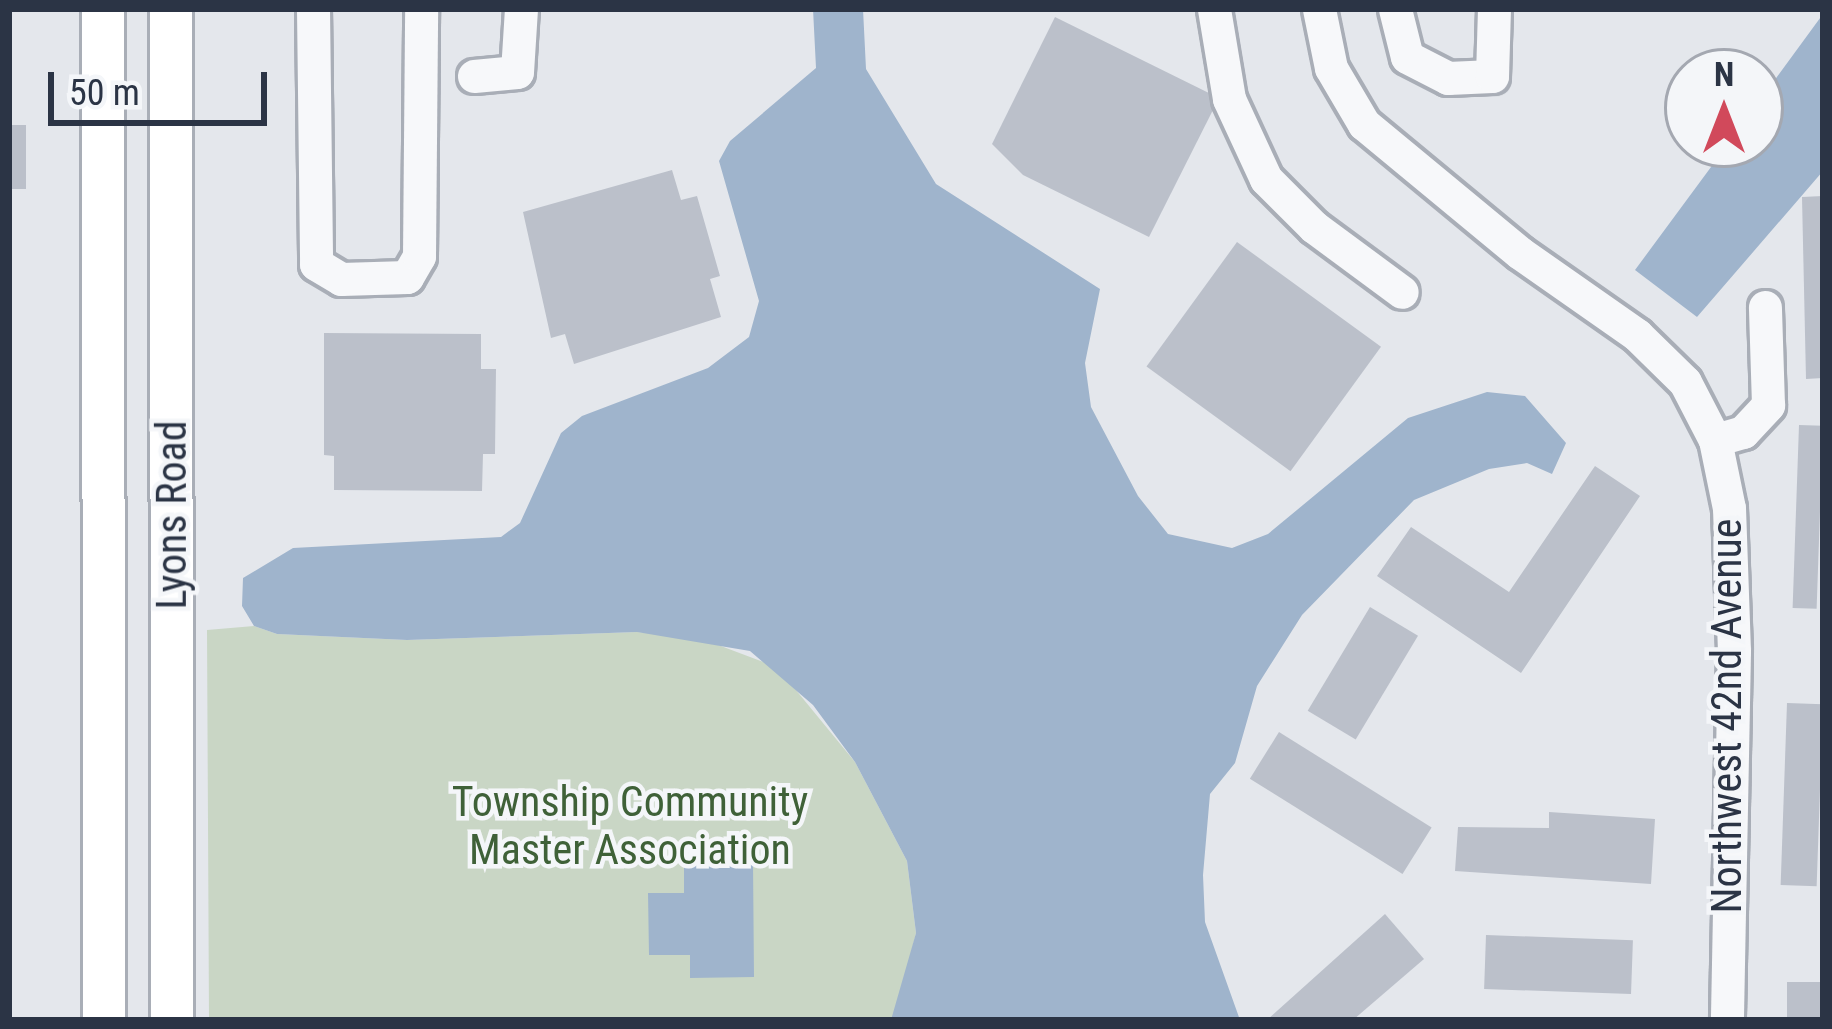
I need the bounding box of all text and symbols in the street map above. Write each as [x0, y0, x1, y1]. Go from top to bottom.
scale bar [54, 48, 273, 122]
north arrow [1664, 48, 1784, 168]
text: N [1714, 55, 1734, 94]
text: 50 m [69, 72, 140, 114]
street label: Lyons Road [147, 421, 197, 609]
street label: Northwest 42nd Avenue [1702, 518, 1752, 914]
park label: Township Community Master Association [452, 777, 808, 876]

